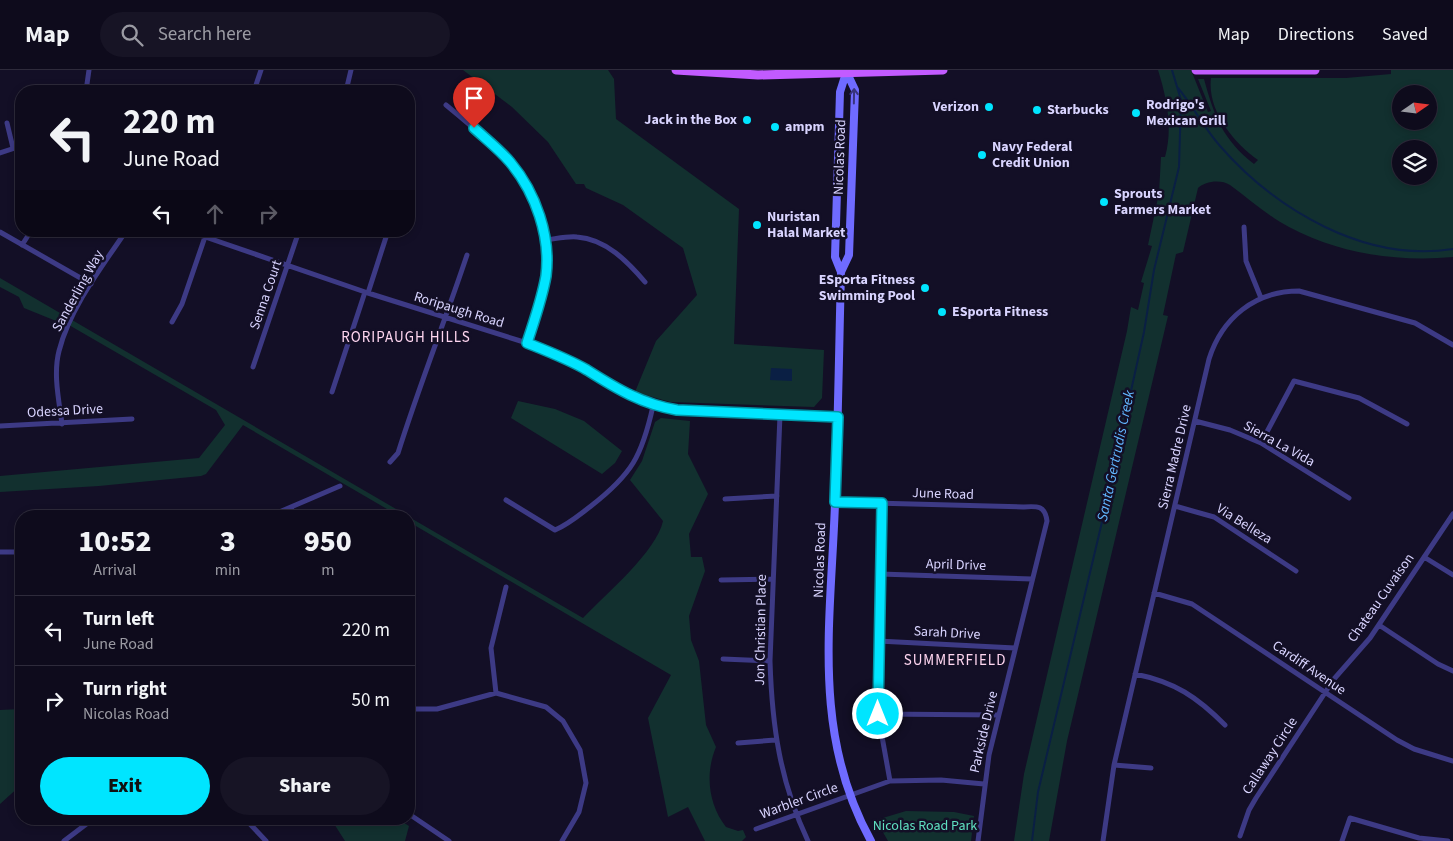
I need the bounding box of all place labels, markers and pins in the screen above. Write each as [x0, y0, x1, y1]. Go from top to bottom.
pin [453, 77, 495, 128]
place label: Rodrigo's Mexican Grill [1146, 95, 1226, 131]
place label: Verizon [932, 97, 979, 117]
place label: Starbucks [1047, 100, 1109, 120]
marker: Verizon [983, 101, 995, 113]
marker: Starbucks [1031, 104, 1043, 116]
marker: Rodrigo's Mexican Grill [1130, 107, 1142, 119]
place label: Jack in the Box [644, 110, 737, 130]
marker: Jack in the Box [741, 114, 753, 126]
place label: ampm [785, 117, 824, 137]
marker: ampm [769, 121, 781, 133]
place label: Navy Federal Credit Union [992, 137, 1072, 173]
marker: Navy Federal Credit Union [976, 149, 988, 161]
place label: Sprouts Farmers Market [1114, 184, 1211, 220]
marker: Sprouts Farmers Market [1098, 196, 1110, 208]
place label: Nuristan Halal Market [767, 207, 846, 243]
marker: Nuristan Halal Market [751, 219, 763, 231]
place label: ESporta Fitness Swimming Pool [819, 270, 915, 306]
marker: ESporta Fitness Swimming Pool [919, 282, 931, 294]
place label: ESporta Fitness [952, 302, 1048, 322]
marker: ESporta Fitness [936, 306, 948, 318]

